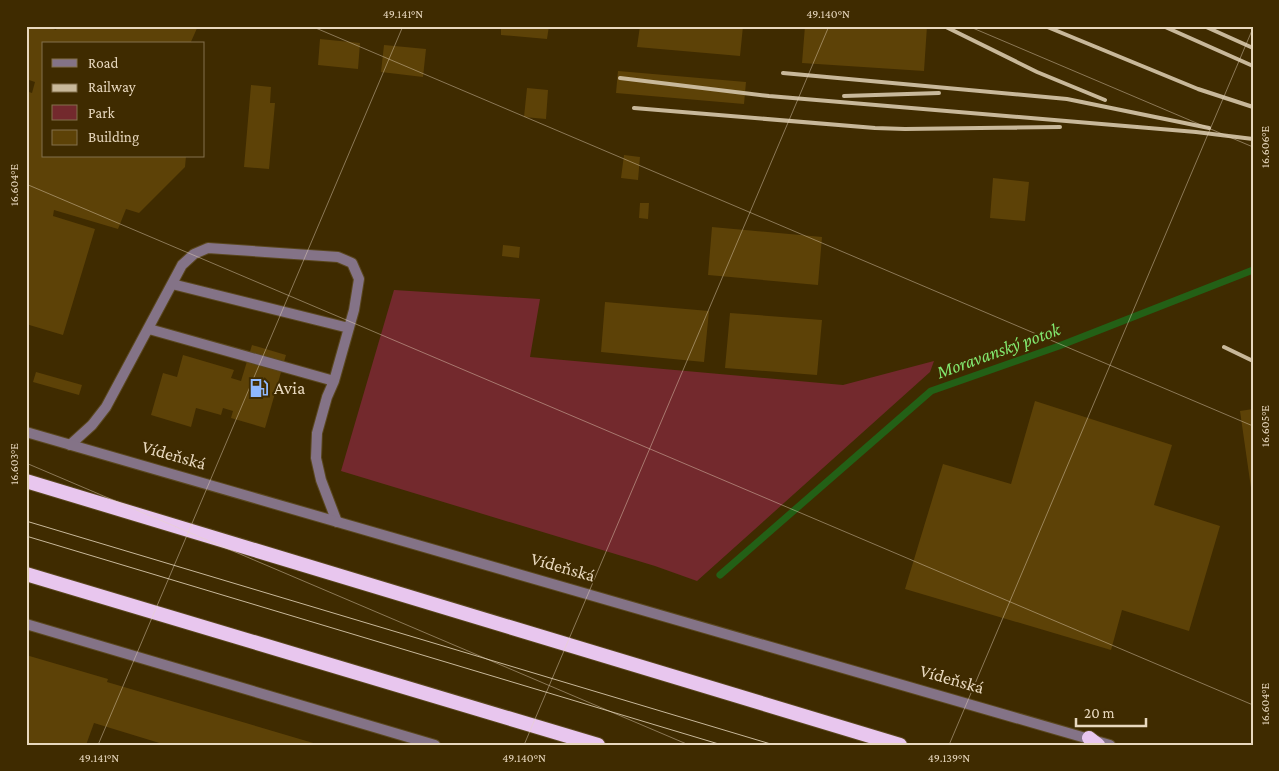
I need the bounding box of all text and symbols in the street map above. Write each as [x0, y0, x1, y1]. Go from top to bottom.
text: 49.141°N [383, 7, 423, 21]
text: 49.140°N [806, 7, 850, 21]
legend [42, 42, 205, 158]
text: Road [88, 55, 119, 71]
text: Railway [88, 79, 136, 96]
text: Park [88, 105, 115, 121]
text: 16.606°E [1258, 126, 1272, 168]
text: Building [88, 129, 139, 146]
text: 16.604°E [7, 163, 21, 206]
water label: Moravanský potok [932, 318, 1064, 383]
fuel station icon: Avia [248, 377, 270, 399]
place label: Avia [274, 378, 305, 398]
text: 16.605°E [1258, 405, 1272, 447]
street label: Vídeňská [140, 436, 208, 474]
text: 16.603°E [7, 443, 21, 485]
street label: Vídeňská [529, 548, 597, 586]
street label: Vídeňská [918, 660, 986, 698]
text: 16.604°E [1258, 682, 1272, 725]
scale bar [1076, 696, 1146, 728]
text: 20 m [1084, 705, 1115, 721]
text: 49.141°N [79, 751, 119, 765]
text: 49.140°N [502, 751, 546, 765]
text: 49.139°N [928, 751, 970, 765]

